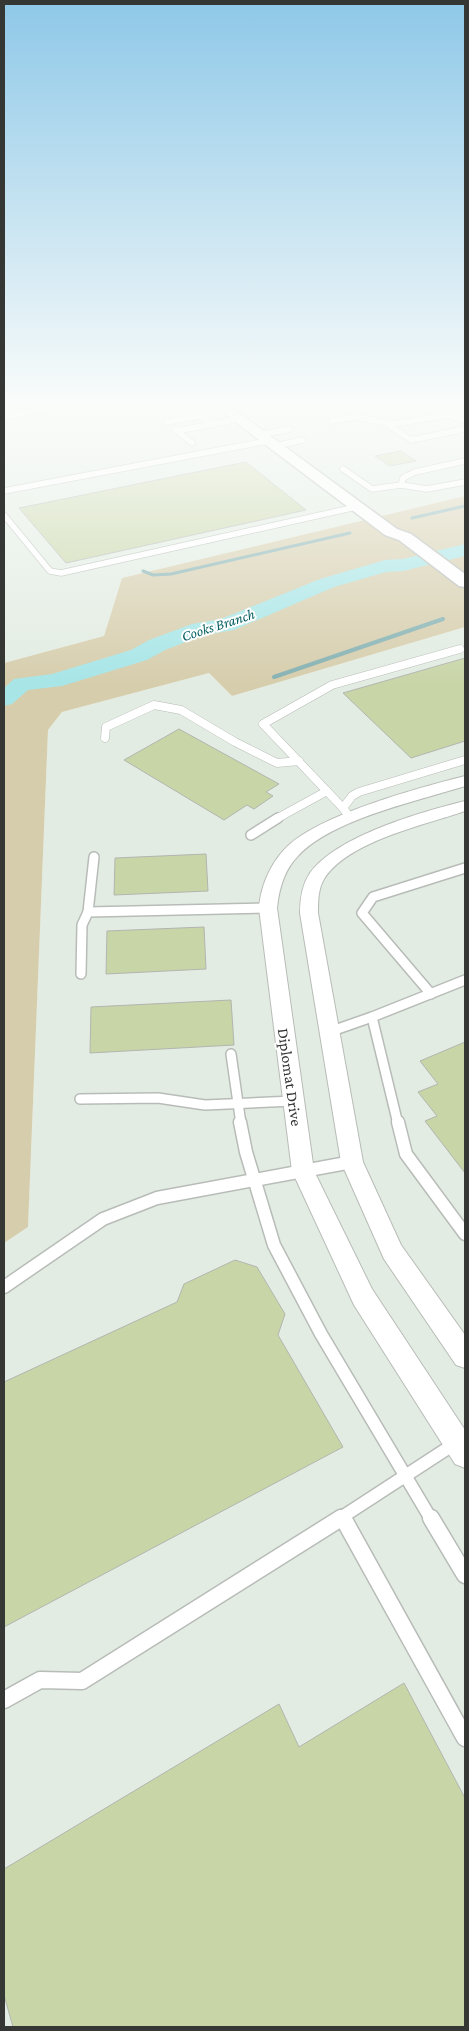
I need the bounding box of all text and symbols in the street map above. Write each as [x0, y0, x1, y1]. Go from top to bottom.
water label: Cooks Branch [179, 606, 257, 644]
street label: Diplomat Drive [274, 1027, 305, 1127]

